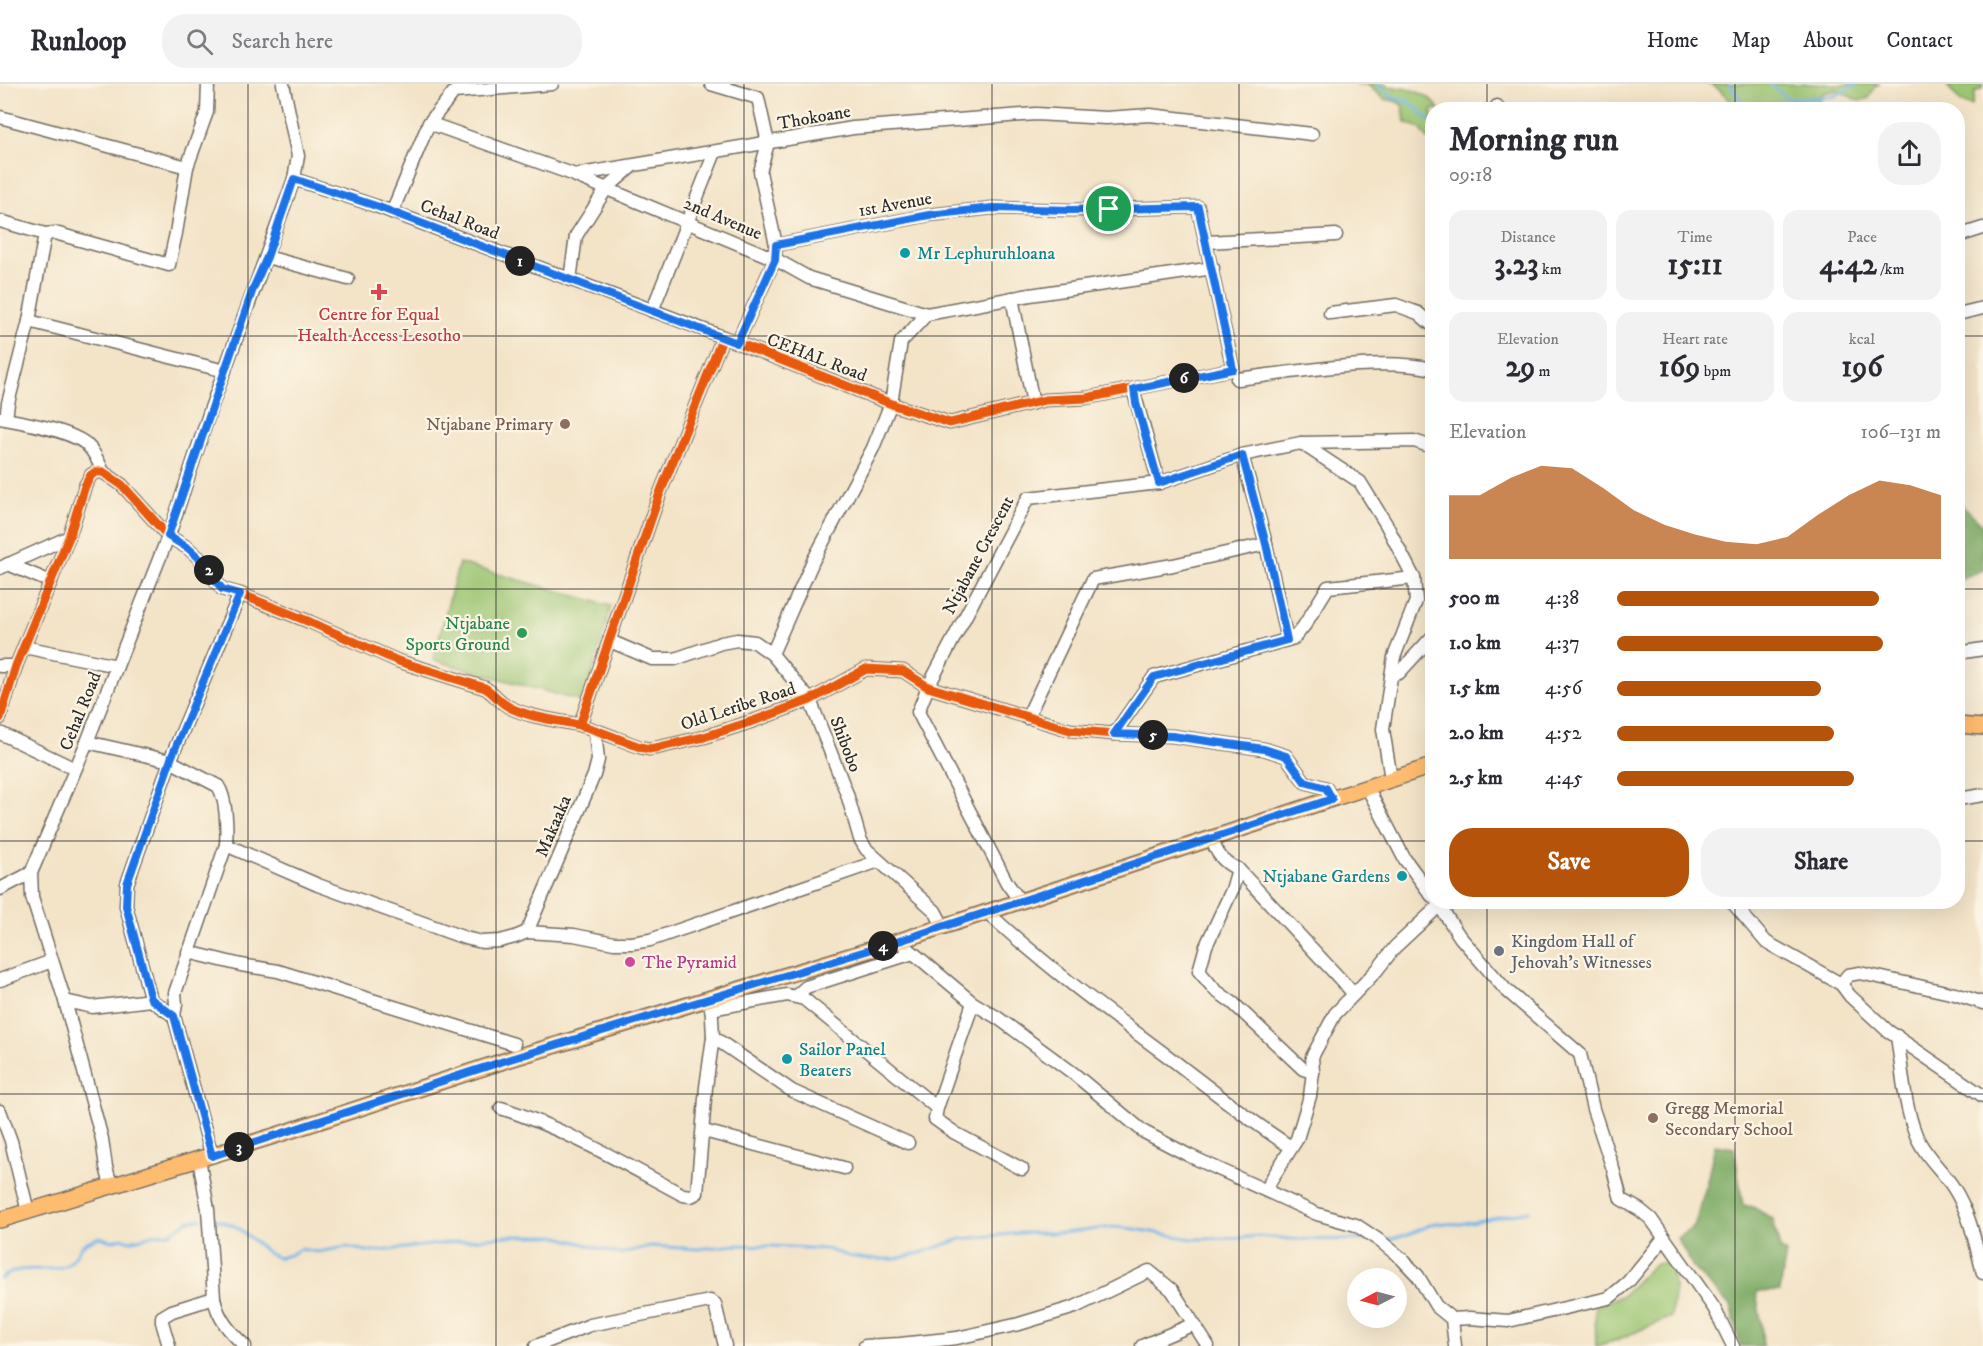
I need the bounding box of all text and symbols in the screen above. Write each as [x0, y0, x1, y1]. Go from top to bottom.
search box [162, 14, 582, 68]
text: Runloop [30, 24, 126, 59]
icon: search [183, 25, 216, 58]
text: Search here [231, 28, 333, 55]
text: Home [1647, 28, 1699, 54]
text: Map [1732, 28, 1770, 54]
text: About [1803, 28, 1854, 54]
text: Contact [1887, 28, 1953, 54]
street label: Thokoane [776, 101, 852, 135]
text: Morning run [1449, 120, 1618, 161]
button: share [1878, 122, 1941, 185]
text: 09:18 [1449, 163, 1492, 188]
pin [1083, 183, 1134, 234]
street label: 1st Avenue [857, 188, 934, 222]
icon: arrive [1092, 192, 1125, 225]
street label: 2nd Avenue [680, 193, 765, 245]
street label: Cehal Road [417, 195, 502, 245]
text: Distance [1500, 227, 1556, 247]
text: Time [1678, 227, 1712, 247]
text: Pace [1847, 227, 1877, 247]
place label: Mr Lephuruhloana [917, 243, 1055, 265]
pin: 1 [505, 246, 535, 276]
marker: Mr Lephuruhloana [898, 246, 912, 260]
text: 3.23 [1494, 247, 1538, 284]
text: 15:11 [1667, 247, 1723, 284]
text: 4:42 [1820, 247, 1877, 284]
text: 1 [517, 251, 523, 271]
text: km [1538, 259, 1562, 279]
text: /km [1877, 259, 1904, 279]
marker: Centre for Equal Health Access Lesotho [370, 283, 388, 301]
place label: Centre for Equal Health Access Lesotho [297, 304, 461, 347]
street label: CEHAL Road [763, 329, 870, 387]
text: Elevation [1497, 329, 1559, 349]
text: Heart rate [1662, 329, 1728, 349]
text: kcal [1849, 329, 1875, 349]
text: 29 [1505, 349, 1535, 386]
text: 169 [1659, 349, 1700, 386]
text: 196 [1841, 349, 1883, 386]
text: m [1535, 361, 1551, 381]
text: bpm [1700, 361, 1731, 381]
pin: 6 [1169, 363, 1199, 393]
text: 6 [1180, 368, 1188, 388]
place label: Ntjabane Primary [426, 414, 553, 436]
marker: Ntjabane Primary [558, 417, 572, 431]
text: Elevation [1449, 420, 1526, 445]
text: 106–131 m [1861, 420, 1941, 445]
street label: Ntjabane Crescent [938, 492, 1019, 619]
pin: 2 [194, 555, 224, 585]
text: 2 [205, 560, 213, 580]
text: 500 m [1449, 586, 1500, 611]
text: 4:38 [1545, 586, 1579, 611]
place label: Ntjabane Sports Ground [405, 613, 510, 656]
marker: Ntjabane Sports Ground [515, 626, 529, 640]
text: 1.0 km [1449, 631, 1501, 656]
text: 4:37 [1545, 631, 1580, 656]
street label: Cehal Road [55, 669, 107, 754]
text: 1.5 km [1449, 676, 1500, 701]
text: 4:56 [1545, 676, 1582, 701]
street label: Old Leribe Road [678, 678, 799, 736]
street label: Shibobo [824, 713, 866, 776]
pin: 5 [1138, 720, 1168, 750]
text: 2.0 km [1449, 721, 1504, 746]
text: 4:52 [1545, 721, 1582, 746]
text: 5 [1149, 725, 1157, 745]
text: 2.5 km [1449, 766, 1503, 791]
text: 4:45 [1545, 766, 1583, 791]
street label: Makaaka [531, 792, 577, 861]
button: Save [1449, 828, 1689, 897]
button: Share [1701, 828, 1941, 897]
place label: Ntjabane Gardens [1262, 866, 1390, 888]
marker: Ntjabane Gardens [1395, 869, 1409, 883]
pin: 4 [868, 931, 898, 961]
place label: Kingdom Hall of Jehovah's Witnesses [1509, 931, 1652, 974]
text: 4 [878, 936, 888, 956]
marker: Kingdom Hall of Jehovah's Witnesses [1492, 944, 1506, 958]
place label: The Pyramid [642, 952, 737, 974]
marker: The Pyramid [623, 955, 637, 969]
place label: Sailor Panel Beaters [799, 1039, 886, 1082]
marker: Sailor Panel Beaters [780, 1052, 794, 1066]
place label: Gregg Memorial Secondary School [1665, 1098, 1793, 1141]
marker: Gregg Memorial Secondary School [1646, 1111, 1660, 1125]
pin: 3 [224, 1132, 254, 1162]
text: 3 [236, 1137, 242, 1157]
north arrow [1347, 1268, 1407, 1328]
map controls [1347, 1268, 1407, 1328]

